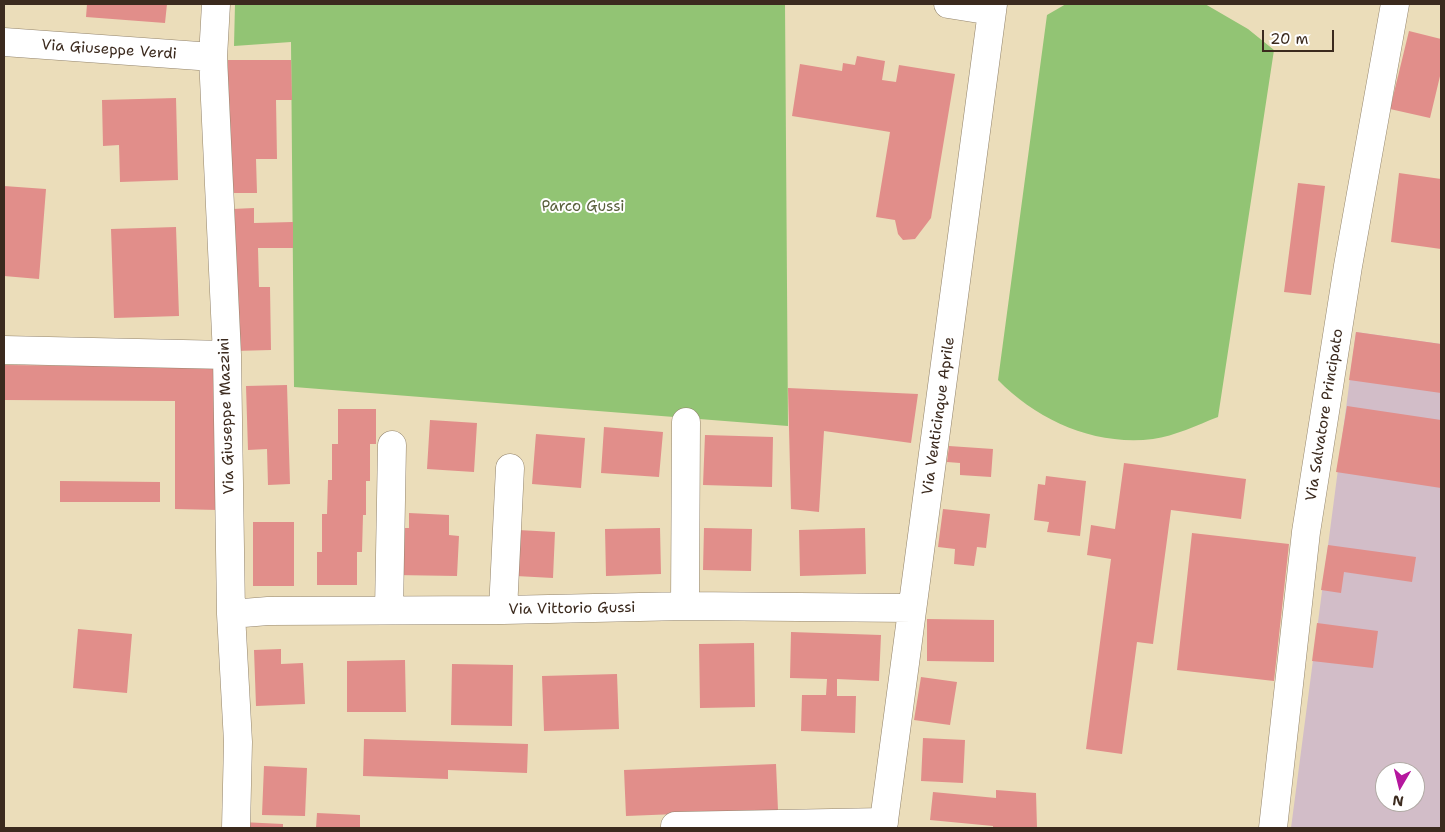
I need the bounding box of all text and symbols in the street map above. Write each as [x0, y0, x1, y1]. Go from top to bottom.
scale bar [1265, 20, 1338, 52]
text: 20 m [1270, 29, 1309, 49]
street label: Via Giuseppe Verdi [41, 36, 177, 64]
park label: Parco Gussi [541, 198, 625, 216]
street label: Via Salvatore Principato [1302, 328, 1348, 502]
street label: Via Venticinque Aprile [919, 336, 959, 496]
street label: Via Giuseppe Mazzini [215, 337, 239, 495]
street label: Via Vittorio Gussi [508, 599, 636, 619]
north arrow [1375, 762, 1425, 812]
text: N [1391, 791, 1405, 811]

